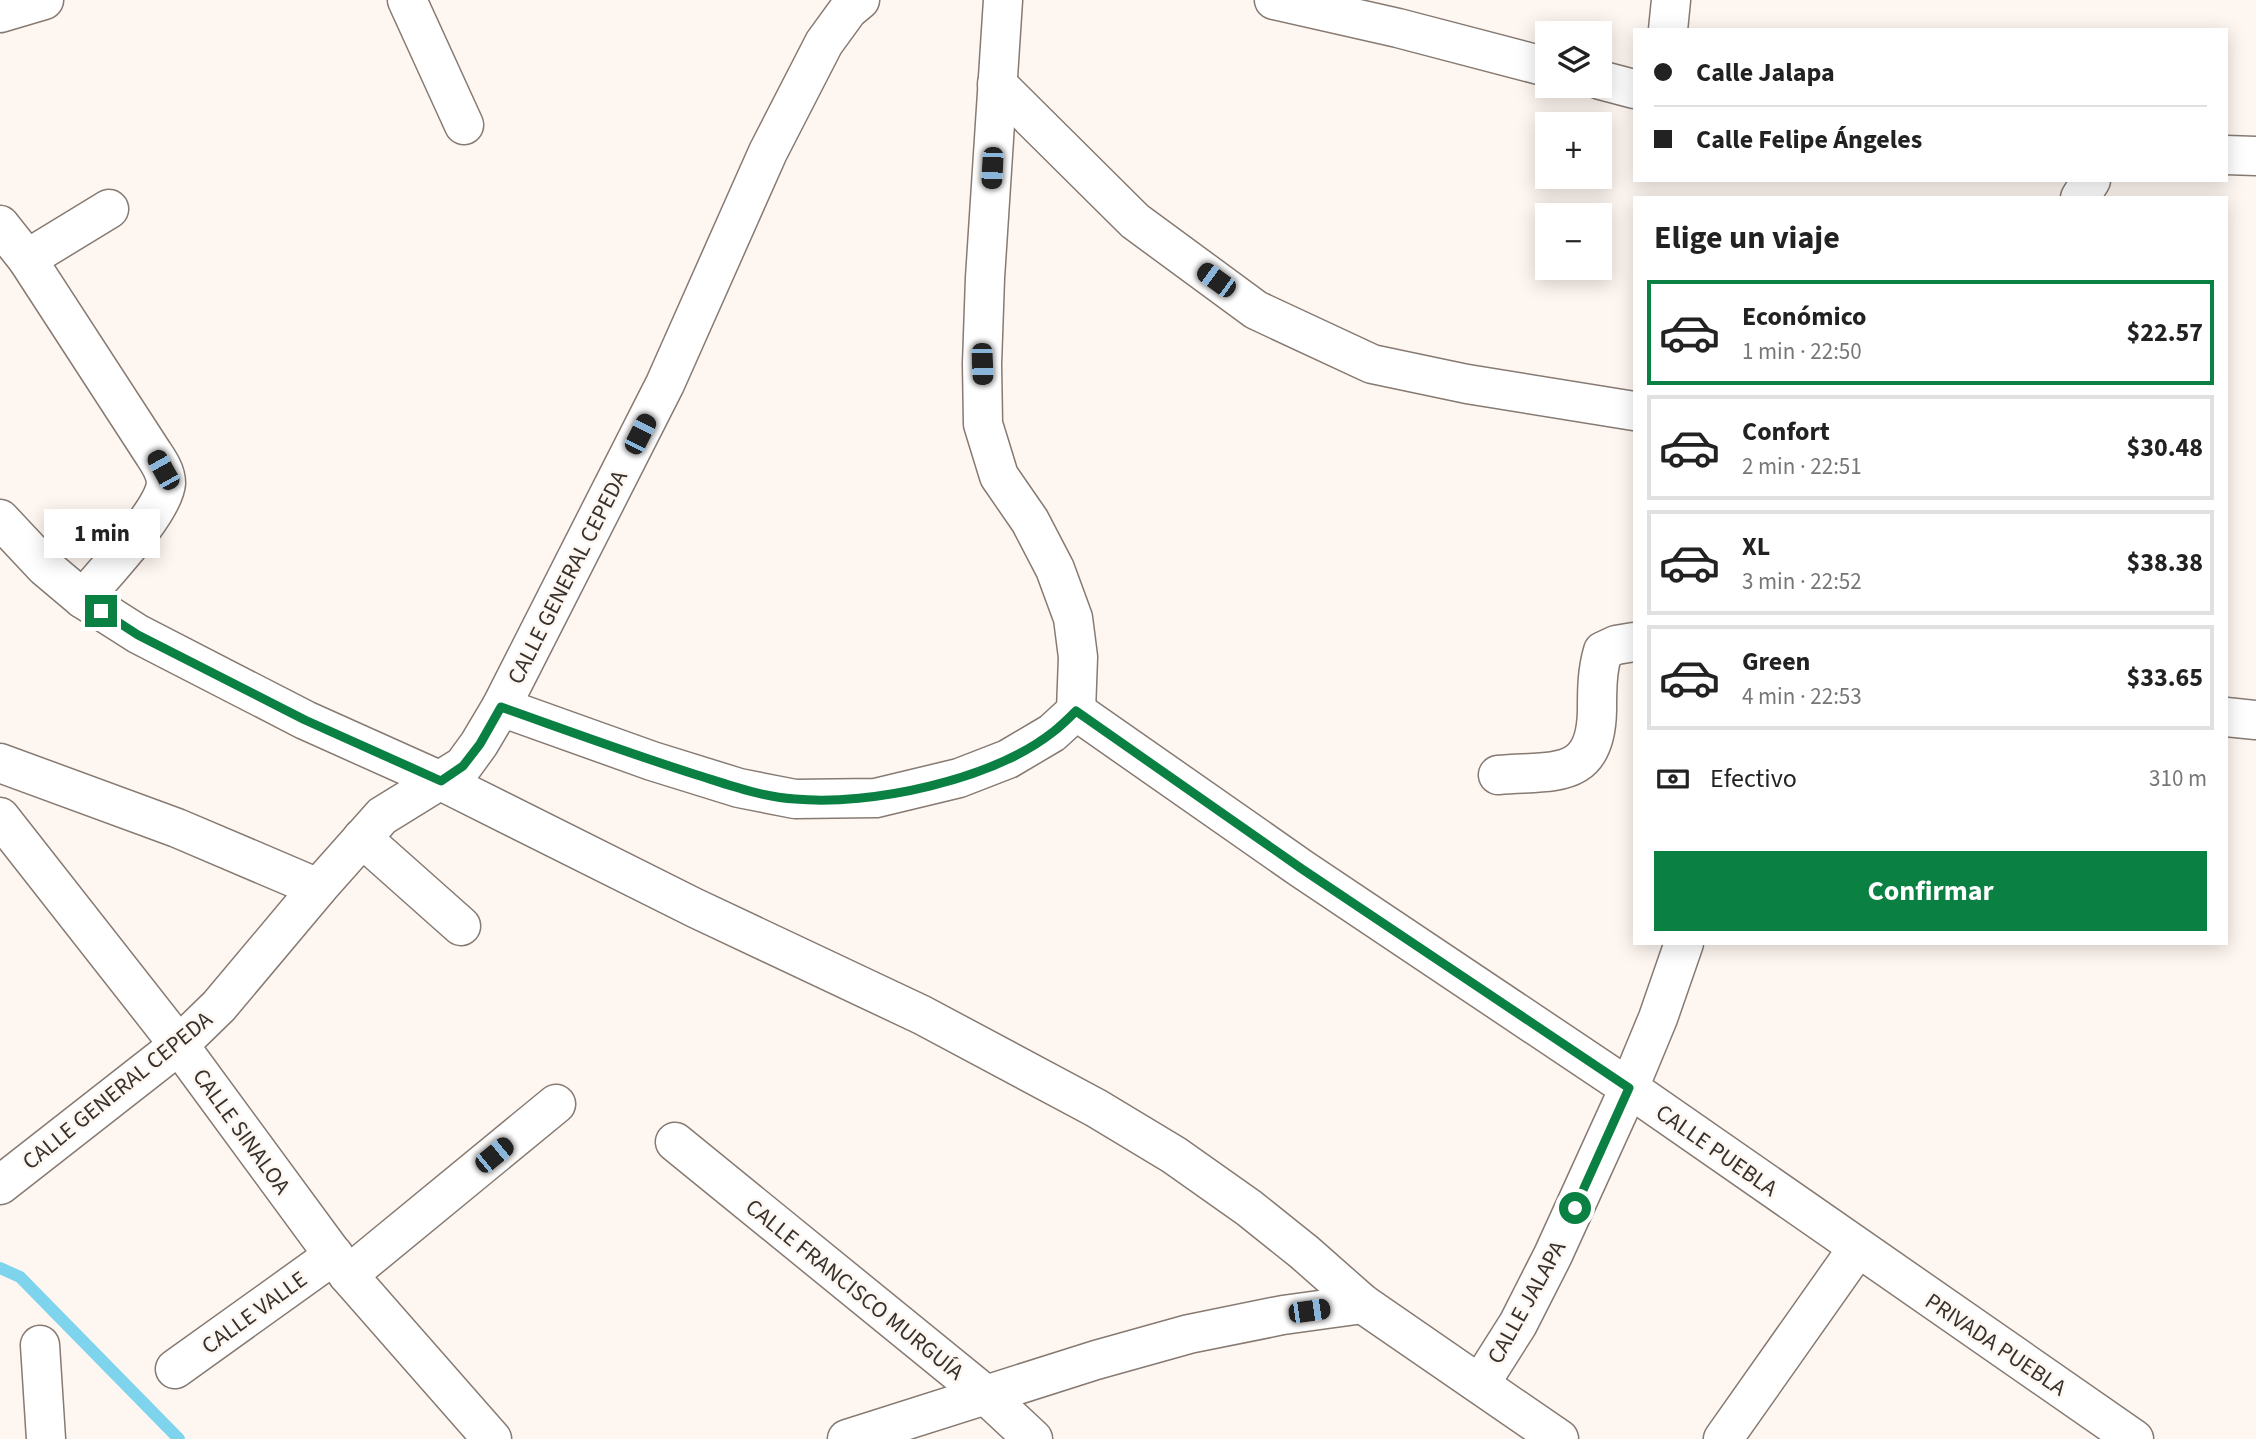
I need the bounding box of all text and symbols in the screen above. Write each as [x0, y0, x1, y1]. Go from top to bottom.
map controls [1535, 21, 1612, 280]
button: layers [1535, 21, 1612, 98]
text: Calle Jalapa [1696, 54, 1835, 91]
button: + [1535, 112, 1612, 189]
text: Calle Felipe Ángeles [1696, 121, 1922, 158]
car [981, 146, 1004, 190]
button: − [1535, 203, 1612, 280]
text: Elige un viaje [1654, 215, 1840, 261]
car [1193, 259, 1240, 301]
text: Económico [1742, 298, 1867, 335]
icon: car [1658, 301, 1721, 364]
text: $22.57 [2127, 314, 2203, 351]
text: 1 min · 22:50 [1742, 335, 1862, 368]
car [971, 343, 994, 385]
car [622, 411, 659, 457]
text: Confort [1742, 413, 1830, 450]
icon: car [1658, 416, 1721, 479]
text: $30.48 [2127, 429, 2203, 466]
car [144, 447, 183, 493]
text: 2 min · 22:51 [1742, 450, 1862, 483]
street label: CALLE GENERAL CEPEDA [499, 464, 636, 690]
callout: 1 min [43, 510, 159, 558]
text: 1 min [74, 517, 130, 550]
text: XL [1742, 528, 1770, 565]
icon: car [1658, 531, 1721, 594]
text: $38.38 [2127, 544, 2203, 581]
text: 3 min · 22:52 [1742, 565, 1862, 598]
route end [85, 595, 117, 627]
text: Green [1742, 643, 1810, 680]
icon: car [1658, 646, 1721, 709]
text: $33.65 [2127, 659, 2203, 696]
text: 4 min · 22:53 [1742, 680, 1862, 713]
icon: cash [1654, 760, 1692, 798]
text: Efectivo [1710, 760, 1797, 797]
text: 310 m [2149, 762, 2207, 795]
button: Confirmar [1654, 851, 2207, 931]
street label: CALLE GENERAL CEPEDA [15, 1003, 220, 1178]
street label: CALLE SINALOA [185, 1062, 299, 1201]
street label: CALLE PUEBLA [1649, 1096, 1785, 1205]
car [472, 1134, 517, 1176]
street label: CALLE FRANCISCO MURGUÍA [738, 1191, 971, 1388]
route start [1559, 1192, 1591, 1224]
street label: CALLE JALAPA [1479, 1234, 1574, 1370]
street label: CALLE VALLE [195, 1263, 314, 1362]
street label: PRIVADA PUEBLA [1918, 1285, 2074, 1404]
car [1287, 1298, 1332, 1324]

